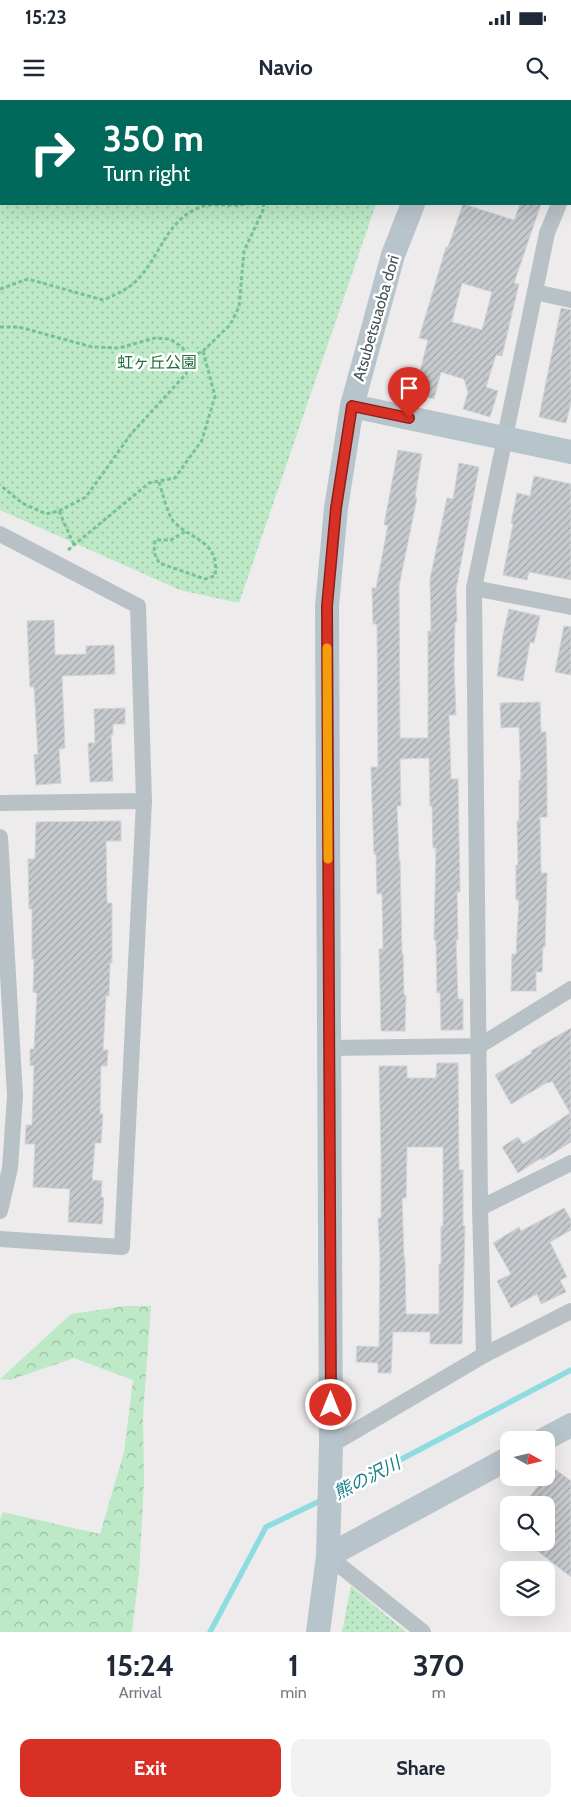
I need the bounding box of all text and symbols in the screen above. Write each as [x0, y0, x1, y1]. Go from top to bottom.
text: 15:23 [25, 6, 67, 29]
icon: menu [20, 54, 48, 82]
text: Navio [258, 54, 313, 81]
icon: search [523, 54, 551, 82]
text: 350 m [103, 117, 204, 160]
icon: right [20, 120, 85, 185]
text: Turn right [103, 160, 190, 187]
street label: Atsubetsuaoba dori [349, 253, 403, 383]
park label: 虹ヶ丘公園 [117, 353, 197, 372]
pin [388, 367, 430, 418]
icon: arrive [395, 374, 423, 402]
position arrow [304, 1378, 356, 1430]
north arrow [500, 1431, 555, 1486]
map controls [500, 1431, 555, 1616]
water label: 熊の沢川 [330, 1451, 406, 1504]
button: search [500, 1496, 555, 1551]
button: layers [500, 1561, 555, 1616]
text: 15:24 [106, 1647, 174, 1684]
text: 1 [288, 1647, 299, 1684]
text: 370 [413, 1647, 465, 1684]
text: Arrival [119, 1683, 161, 1702]
text: min [280, 1683, 307, 1702]
text: m [432, 1683, 446, 1702]
button: Exit [20, 1739, 281, 1797]
button: Share [291, 1739, 551, 1797]

